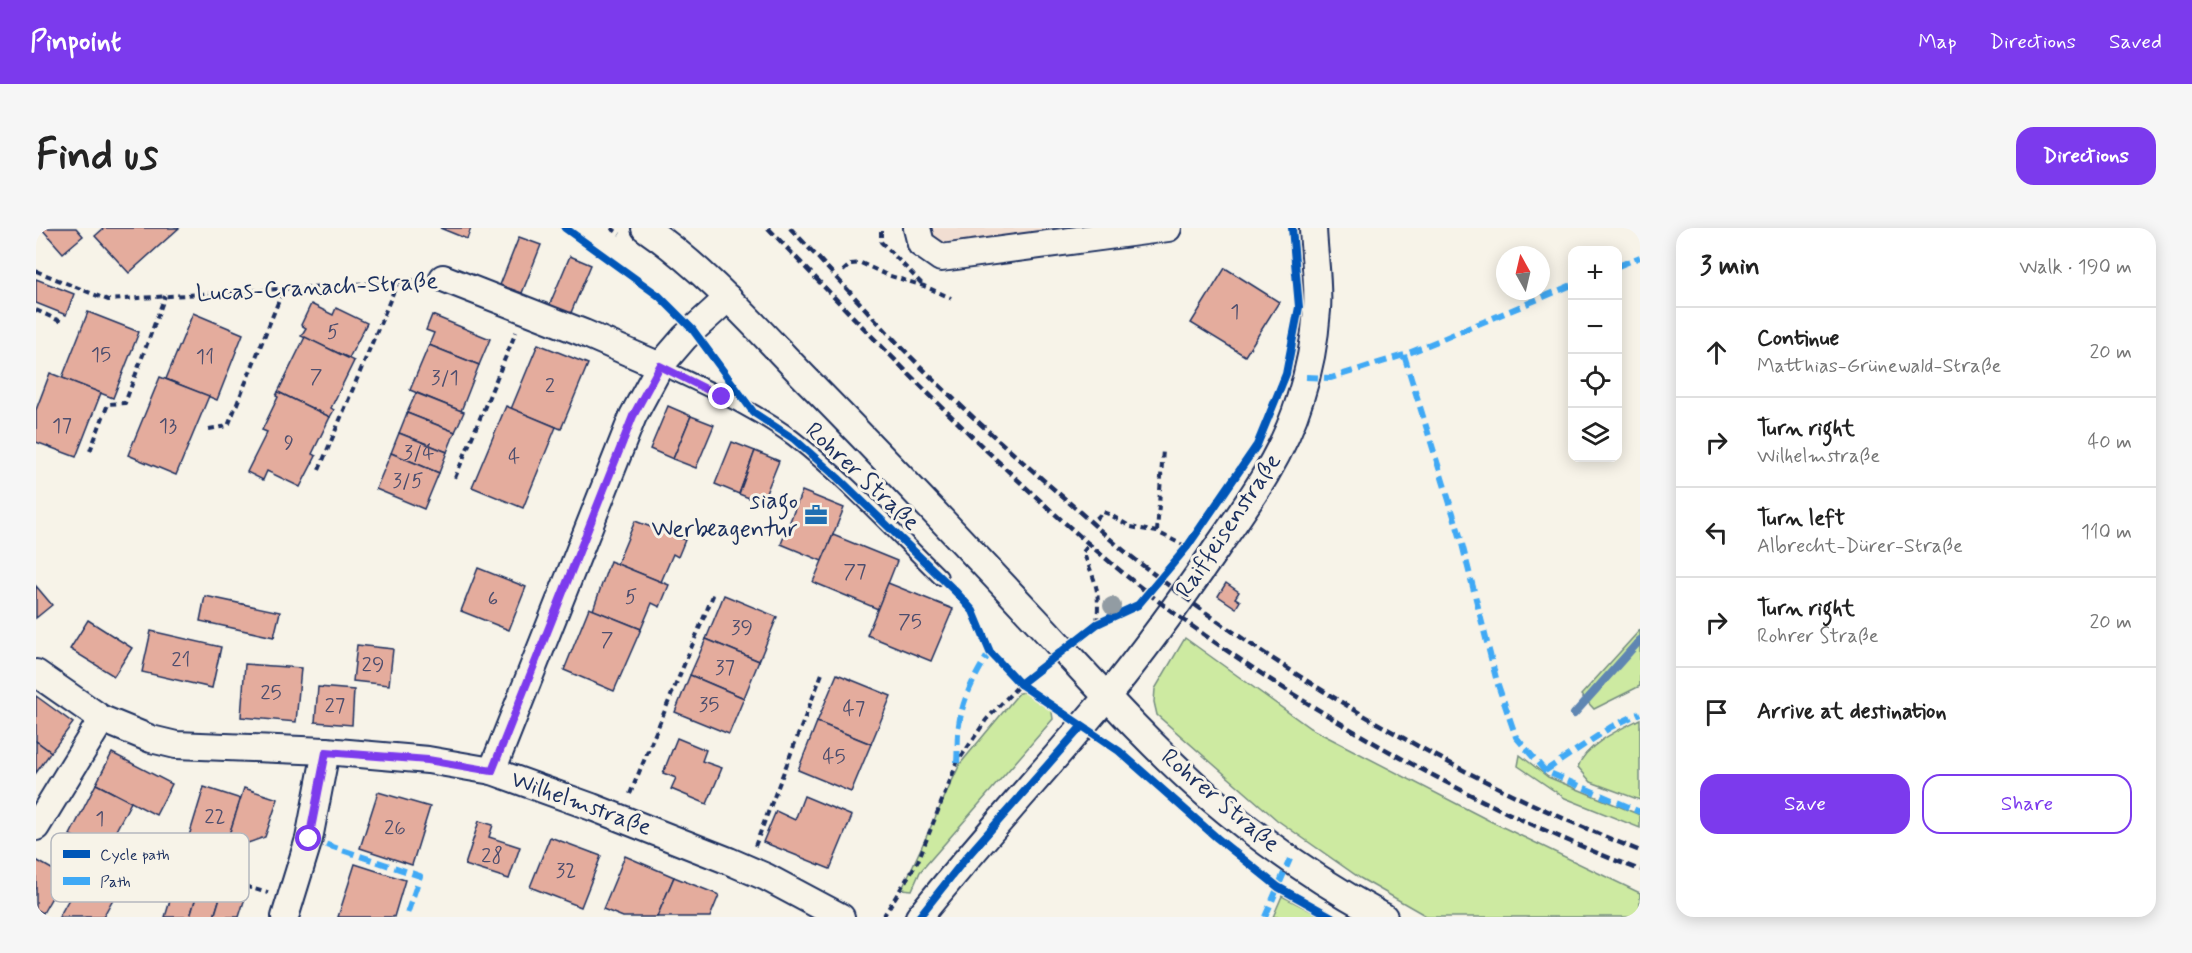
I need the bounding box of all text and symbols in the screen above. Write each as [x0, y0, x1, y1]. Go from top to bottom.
text: Pinpoint [30, 24, 121, 61]
text: Map [1918, 28, 1957, 56]
text: Directions [1990, 28, 2076, 56]
text: Saved [2109, 28, 2162, 56]
button: Directions [2016, 127, 2156, 185]
text: Find us [36, 129, 158, 184]
north arrow [1496, 246, 1550, 300]
map controls [1568, 246, 1622, 462]
button: + [1568, 246, 1622, 300]
text: 3 min [1700, 250, 1760, 284]
text: Walk · 190 m [2019, 254, 2132, 281]
street label: Lucas-Cranach-Straße [195, 266, 439, 310]
house number: 1 [1230, 298, 1240, 326]
button: − [1568, 300, 1622, 354]
house number: 5 [327, 318, 339, 346]
text: Continue [1757, 325, 1839, 353]
icon: ahead [1700, 336, 1733, 369]
text: 20 m [2089, 339, 2132, 366]
house number: 15 [91, 341, 111, 369]
house number: 11 [196, 343, 214, 371]
text: Matthias-Grünewald-Straße [1757, 353, 2001, 380]
button: locate [1568, 354, 1622, 408]
house number: 7 [310, 363, 323, 391]
house number: 3/1 [431, 364, 459, 392]
house number: 2 [545, 372, 555, 400]
route end [708, 383, 734, 409]
button: layers [1568, 408, 1622, 462]
house number: 17 [52, 412, 72, 440]
house number: 13 [159, 412, 177, 440]
text: Turn right [1757, 415, 1855, 443]
street label: Rohrer Straße [798, 416, 926, 538]
icon: right [1700, 426, 1733, 459]
house number: 9 [284, 429, 294, 457]
text: 40 m [2088, 429, 2132, 456]
house number: 3/4 [404, 439, 434, 467]
house number: 4 [508, 443, 520, 471]
text: Wilhelmstraße [1757, 443, 1880, 470]
street label: Raiffeisenstraße [1169, 447, 1289, 604]
house number: 3/5 [392, 467, 424, 495]
place label: siago Werbeagentur [651, 486, 798, 545]
office icon: siago Werbeagentur [803, 502, 829, 528]
text: Turn left [1757, 505, 1845, 533]
icon: left [1700, 516, 1733, 549]
text: 110 m [2081, 519, 2132, 546]
text: Albrecht-Dürer-Straße [1757, 533, 1963, 560]
house number: 77 [843, 558, 867, 586]
house number: 5 [625, 583, 637, 611]
house number: 6 [488, 585, 498, 613]
text: Turn right [1757, 595, 1855, 623]
icon: right [1700, 606, 1733, 639]
house number: 75 [898, 608, 922, 636]
text: 20 m [2089, 609, 2132, 636]
house number: 39 [731, 614, 753, 642]
text: Rohrer Straße [1757, 623, 1879, 650]
house number: 7 [601, 626, 614, 654]
house number: 21 [171, 646, 191, 674]
house number: 29 [362, 651, 384, 679]
house number: 37 [715, 654, 735, 682]
house number: 25 [260, 679, 282, 707]
house number: 35 [699, 691, 719, 719]
house number: 27 [325, 692, 345, 720]
house number: 47 [843, 695, 865, 723]
icon: arrive [1700, 696, 1733, 729]
text: Arrive at destination [1757, 698, 1947, 726]
street label: Rohrer Straße [1154, 742, 1286, 860]
house number: 45 [822, 743, 846, 771]
street label: Wilhelmstraße [506, 764, 656, 844]
button: Save [1700, 774, 1910, 834]
button: Share [1922, 774, 2132, 834]
house number: 22 [204, 803, 226, 831]
house number: 1 [95, 805, 105, 833]
house number: 26 [384, 814, 406, 842]
route start [295, 825, 321, 851]
legend [51, 833, 249, 902]
house number: 28 [481, 842, 503, 870]
text: Cycle path [100, 845, 170, 866]
house number: 32 [556, 857, 576, 885]
text: Path [100, 872, 131, 893]

